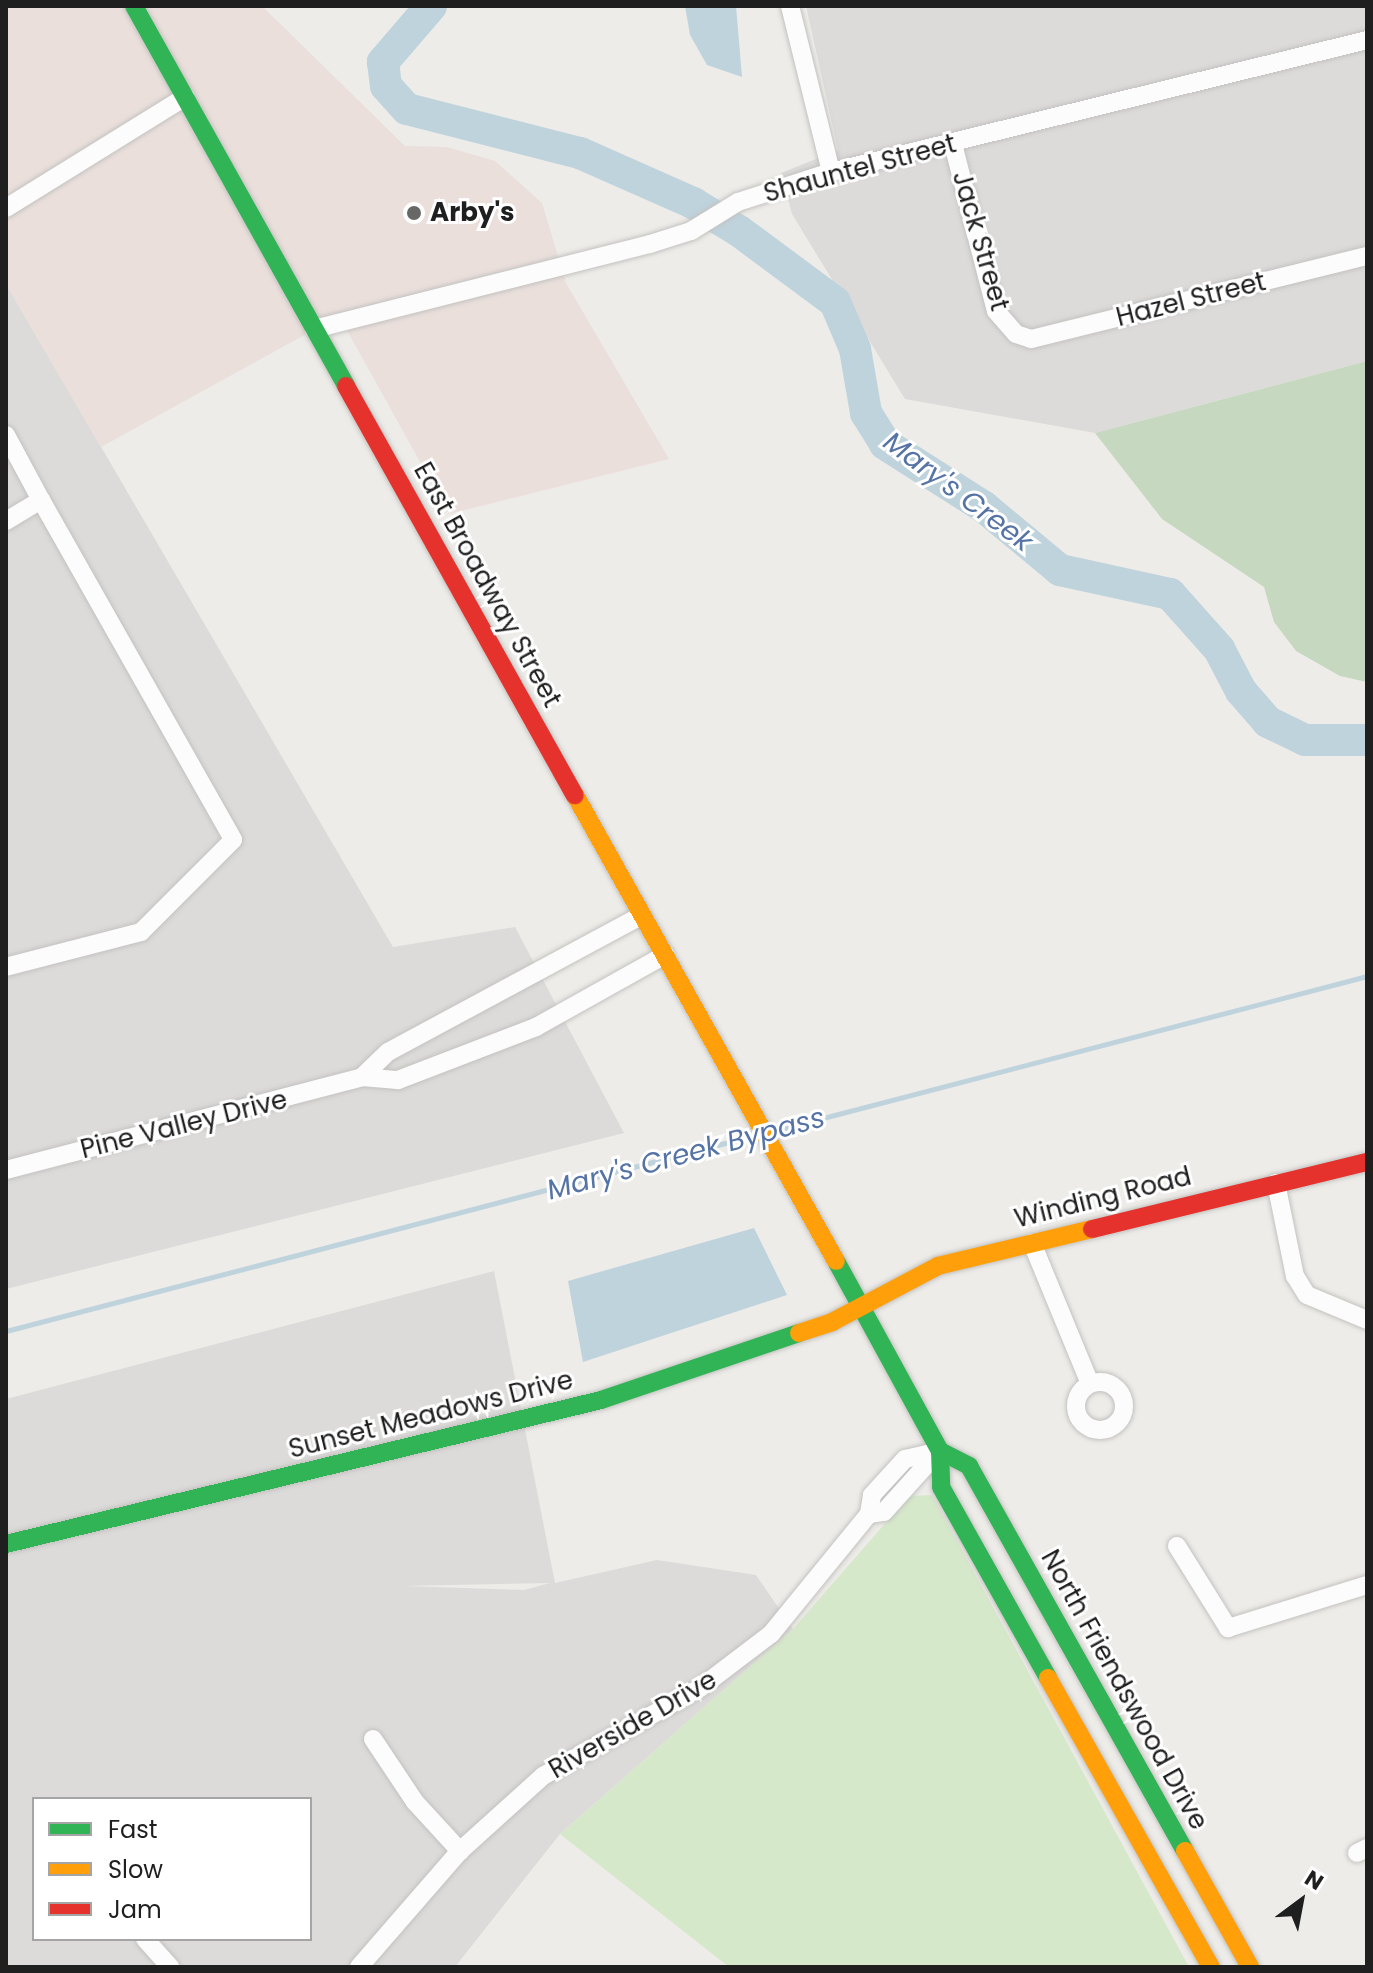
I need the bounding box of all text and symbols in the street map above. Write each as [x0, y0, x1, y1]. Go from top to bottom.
street label: Shauntel Street [760, 128, 960, 210]
street label: Jack Street [945, 168, 1015, 314]
place label: Arby's [430, 197, 515, 229]
marker: Arby's [405, 204, 423, 222]
street label: Hazel Street [1113, 266, 1269, 334]
water label: Mary's Creek [877, 425, 1039, 559]
street label: East Broadway Street [407, 457, 567, 713]
street label: Pine Valley Drive [77, 1084, 291, 1166]
water label: Mary's Creek Bypass [543, 1101, 829, 1207]
street label: Winding Road [1011, 1161, 1195, 1235]
street label: Sunset Meadows Drive [286, 1365, 576, 1465]
street label: North Friendswood Drive [1034, 1545, 1214, 1835]
street label: Riverside Drive [544, 1664, 722, 1786]
legend [32, 1797, 312, 1941]
text: Fast [108, 1813, 158, 1846]
text: Slow [108, 1853, 163, 1886]
north arrow [1261, 1861, 1341, 1941]
text: N [1299, 1863, 1329, 1898]
text: Jam [108, 1893, 162, 1926]

